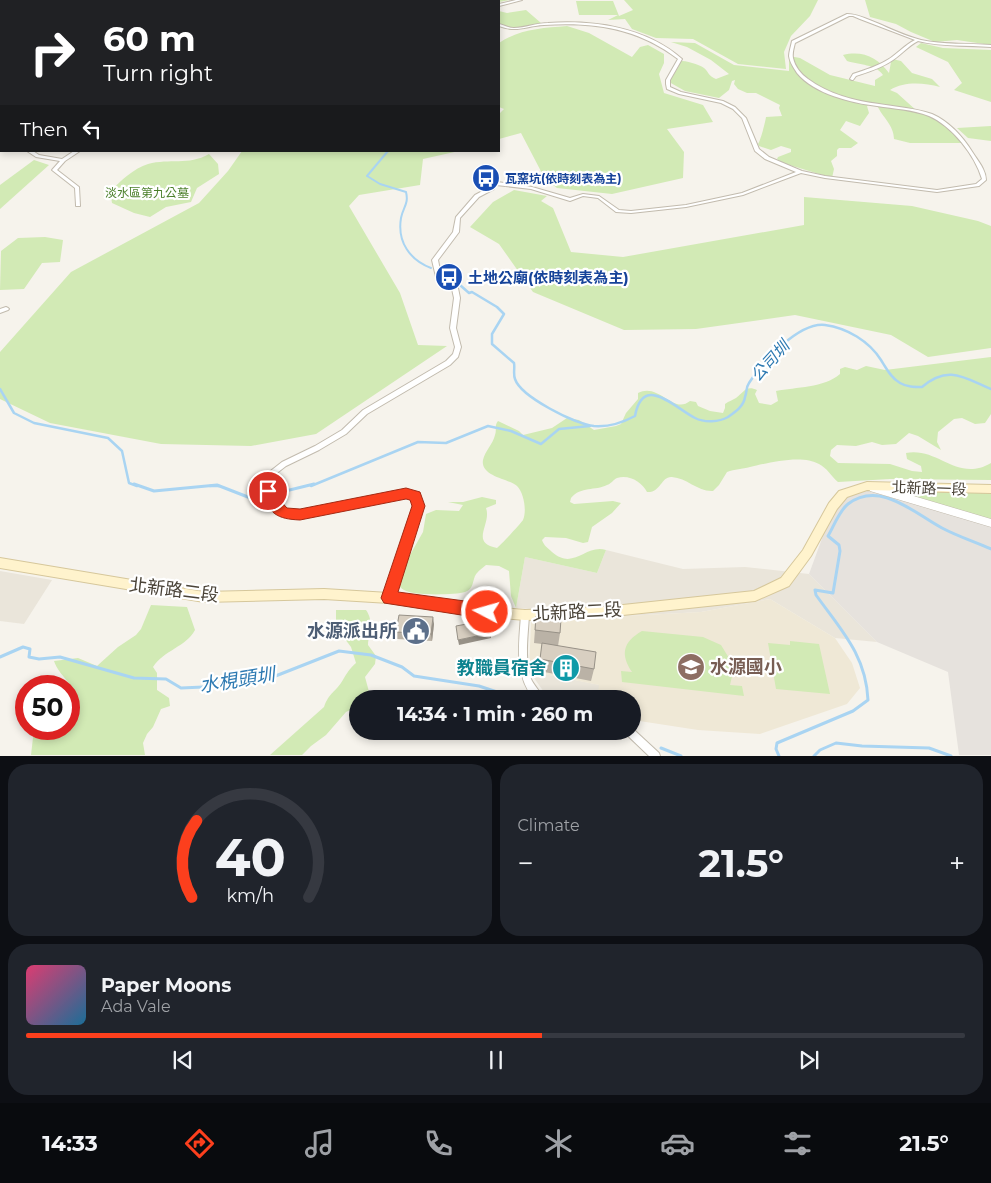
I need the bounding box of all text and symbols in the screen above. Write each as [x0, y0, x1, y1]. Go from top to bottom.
text: 60 m [103, 17, 196, 60]
icon: right [20, 20, 85, 85]
text: Turn right [103, 60, 213, 87]
icon: left [78, 115, 106, 143]
text: Then [20, 118, 68, 141]
bus stop icon: 瓦窯坑(依時刻表為主) [471, 163, 501, 193]
place label: 瓦窯坑(依時刻表為主) [505, 171, 622, 186]
park label: 淡水區第九公墓 [105, 185, 189, 200]
bus stop icon: 土地公廟(依時刻表為主) [434, 262, 464, 292]
place label: 土地公廟(依時刻表為主) [468, 268, 629, 287]
water label: 公司圳 [747, 335, 794, 385]
pin [247, 470, 289, 512]
icon: arrive [254, 477, 282, 505]
street label: 北新路一段 [891, 477, 967, 499]
street label: 北新路二段 [128, 574, 220, 606]
position arrow [460, 585, 512, 637]
street label: 北新路二段 [531, 599, 623, 625]
public building icon: 水源派出所 [401, 616, 431, 646]
place label: 水源派出所 [307, 620, 397, 642]
school or university icon: 水源國小 [676, 652, 706, 682]
building icon: 教職員宿舍 [551, 653, 581, 683]
place label: 水源國小 [710, 656, 782, 678]
place label: 教職員宿舍 [457, 657, 547, 679]
water label: 水梘頭圳 [198, 662, 279, 697]
speed limit sign: 50 [15, 675, 80, 740]
text: 14:34 · 1 min · 260 m [397, 703, 593, 726]
text: Climate [518, 816, 580, 835]
text: 40 [214, 826, 285, 889]
text: 21.5° [698, 840, 784, 887]
text: − [518, 846, 534, 880]
text: + [949, 846, 965, 880]
text: km/h [226, 885, 274, 906]
text: Paper Moons [101, 974, 231, 997]
text: Ada Vale [101, 997, 171, 1016]
icon: previous [169, 1046, 197, 1074]
icon: pause [482, 1046, 510, 1074]
icon: next [795, 1046, 823, 1074]
icon: directions [182, 1126, 217, 1161]
icon: music [302, 1126, 337, 1161]
icon: phone [421, 1126, 456, 1161]
icon: climate [541, 1126, 576, 1161]
icon: car [660, 1126, 695, 1161]
icon: filters [780, 1126, 815, 1161]
text: 14:33 [42, 1130, 98, 1157]
text: 21.5° [899, 1130, 949, 1157]

